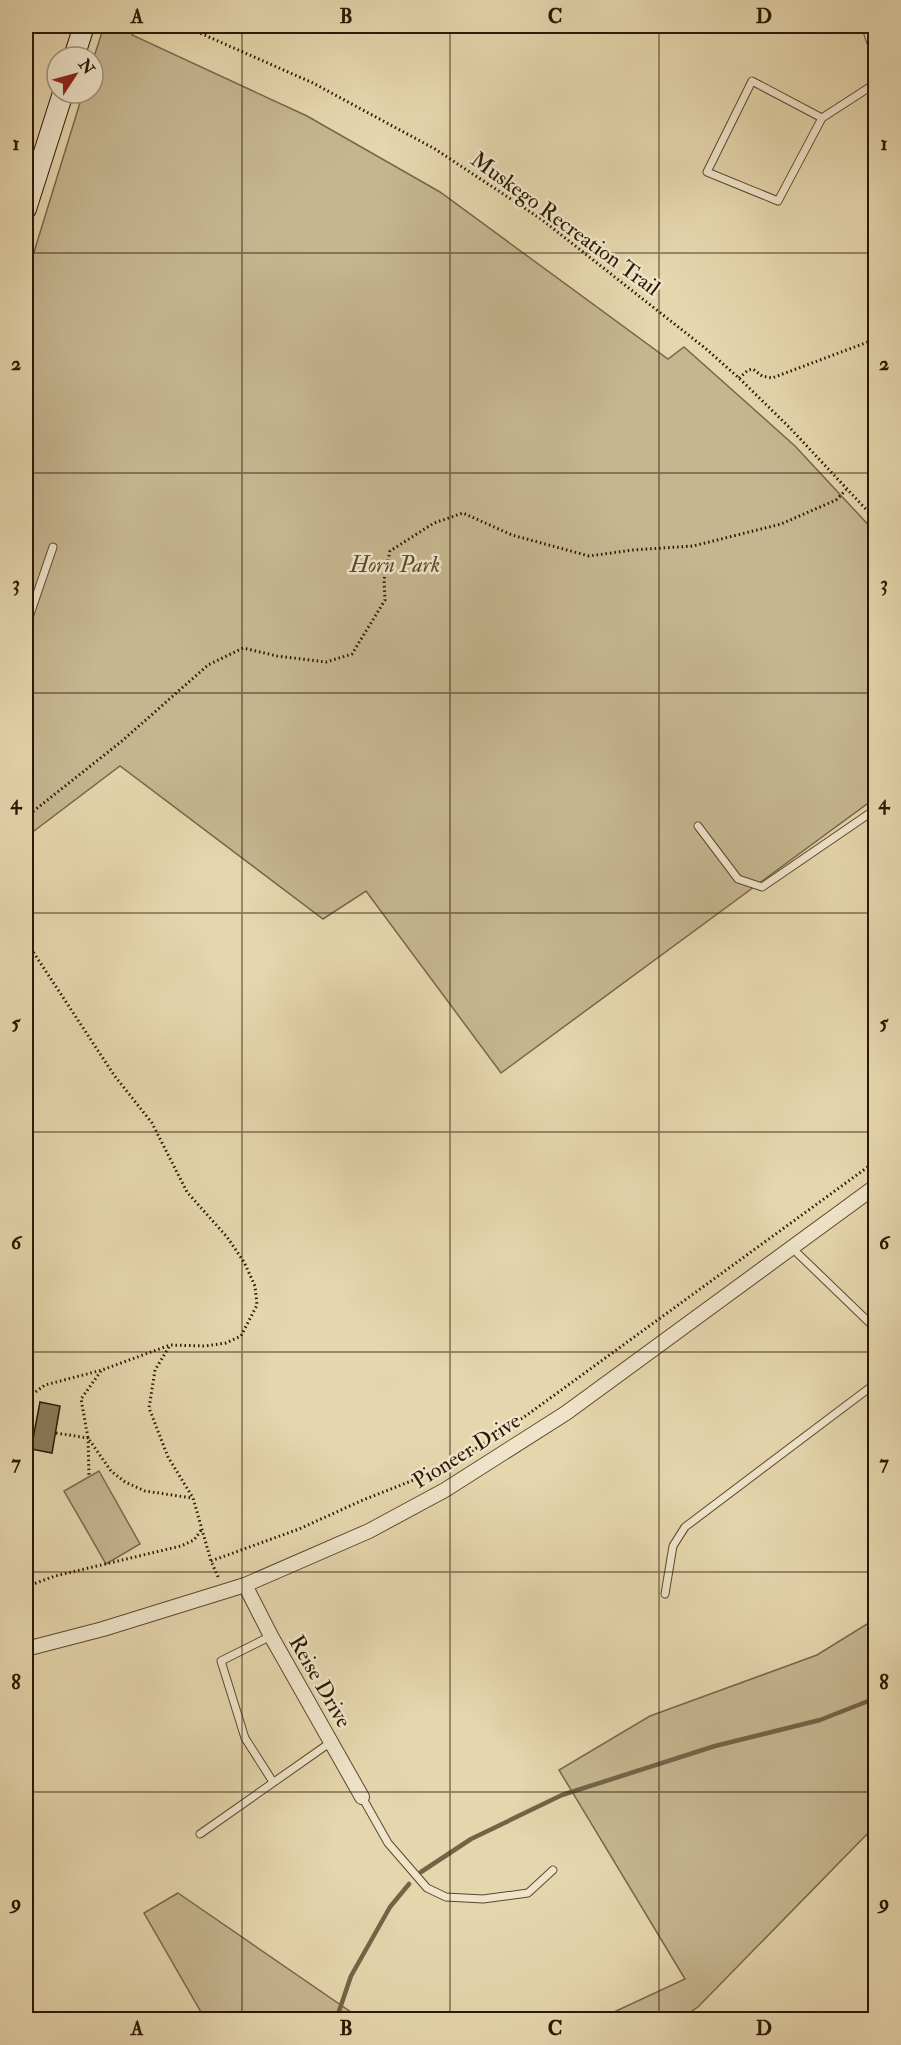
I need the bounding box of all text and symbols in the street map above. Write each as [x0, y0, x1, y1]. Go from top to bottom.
text: A [130, 4, 144, 29]
text: B [339, 4, 353, 29]
text: C [548, 4, 562, 29]
text: D [756, 4, 772, 29]
north arrow [45, 45, 105, 105]
text: N [73, 54, 99, 79]
text: 1 [12, 131, 20, 156]
text: 1 [880, 131, 888, 156]
street label: Muskego Recreation Trail [465, 146, 666, 302]
text: 2 [11, 351, 21, 376]
text: 2 [879, 351, 889, 376]
park label: Horn Park [349, 551, 440, 579]
text: 3 [12, 571, 20, 596]
text: 3 [880, 571, 888, 596]
text: 4 [10, 790, 23, 815]
text: 4 [878, 790, 891, 815]
text: 5 [12, 1010, 22, 1035]
text: 5 [880, 1010, 890, 1035]
text: 6 [11, 1230, 23, 1255]
text: 6 [879, 1230, 891, 1255]
street label: Pioneer Drive [407, 1407, 526, 1495]
text: 7 [11, 1450, 21, 1475]
text: 7 [879, 1450, 889, 1475]
street label: Reise Drive [282, 1630, 358, 1733]
text: 8 [11, 1670, 21, 1695]
text: 8 [879, 1670, 889, 1695]
text: 9 [9, 1890, 21, 1915]
text: 9 [877, 1890, 889, 1915]
text: A [130, 2016, 144, 2041]
text: B [339, 2016, 353, 2041]
text: C [548, 2016, 562, 2041]
text: D [756, 2016, 772, 2041]

